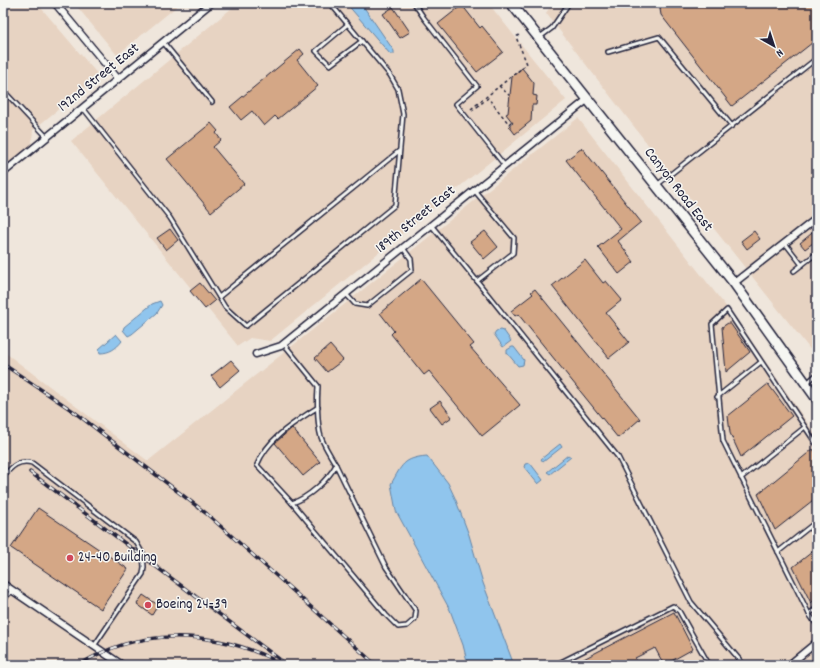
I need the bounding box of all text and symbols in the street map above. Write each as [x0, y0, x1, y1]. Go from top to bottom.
north arrow [754, 26, 794, 66]
street label: 192nd Street East [53, 38, 145, 118]
text: N [771, 44, 786, 60]
street label: Canyon Road East [638, 143, 718, 237]
street label: 189th Street East [371, 180, 461, 259]
place label: 24-40 Building [78, 547, 157, 569]
marker: 24-40 Building [65, 553, 75, 563]
place label: Boeing 24-39 [156, 594, 228, 616]
marker: Boeing 24-39 [143, 600, 153, 610]

